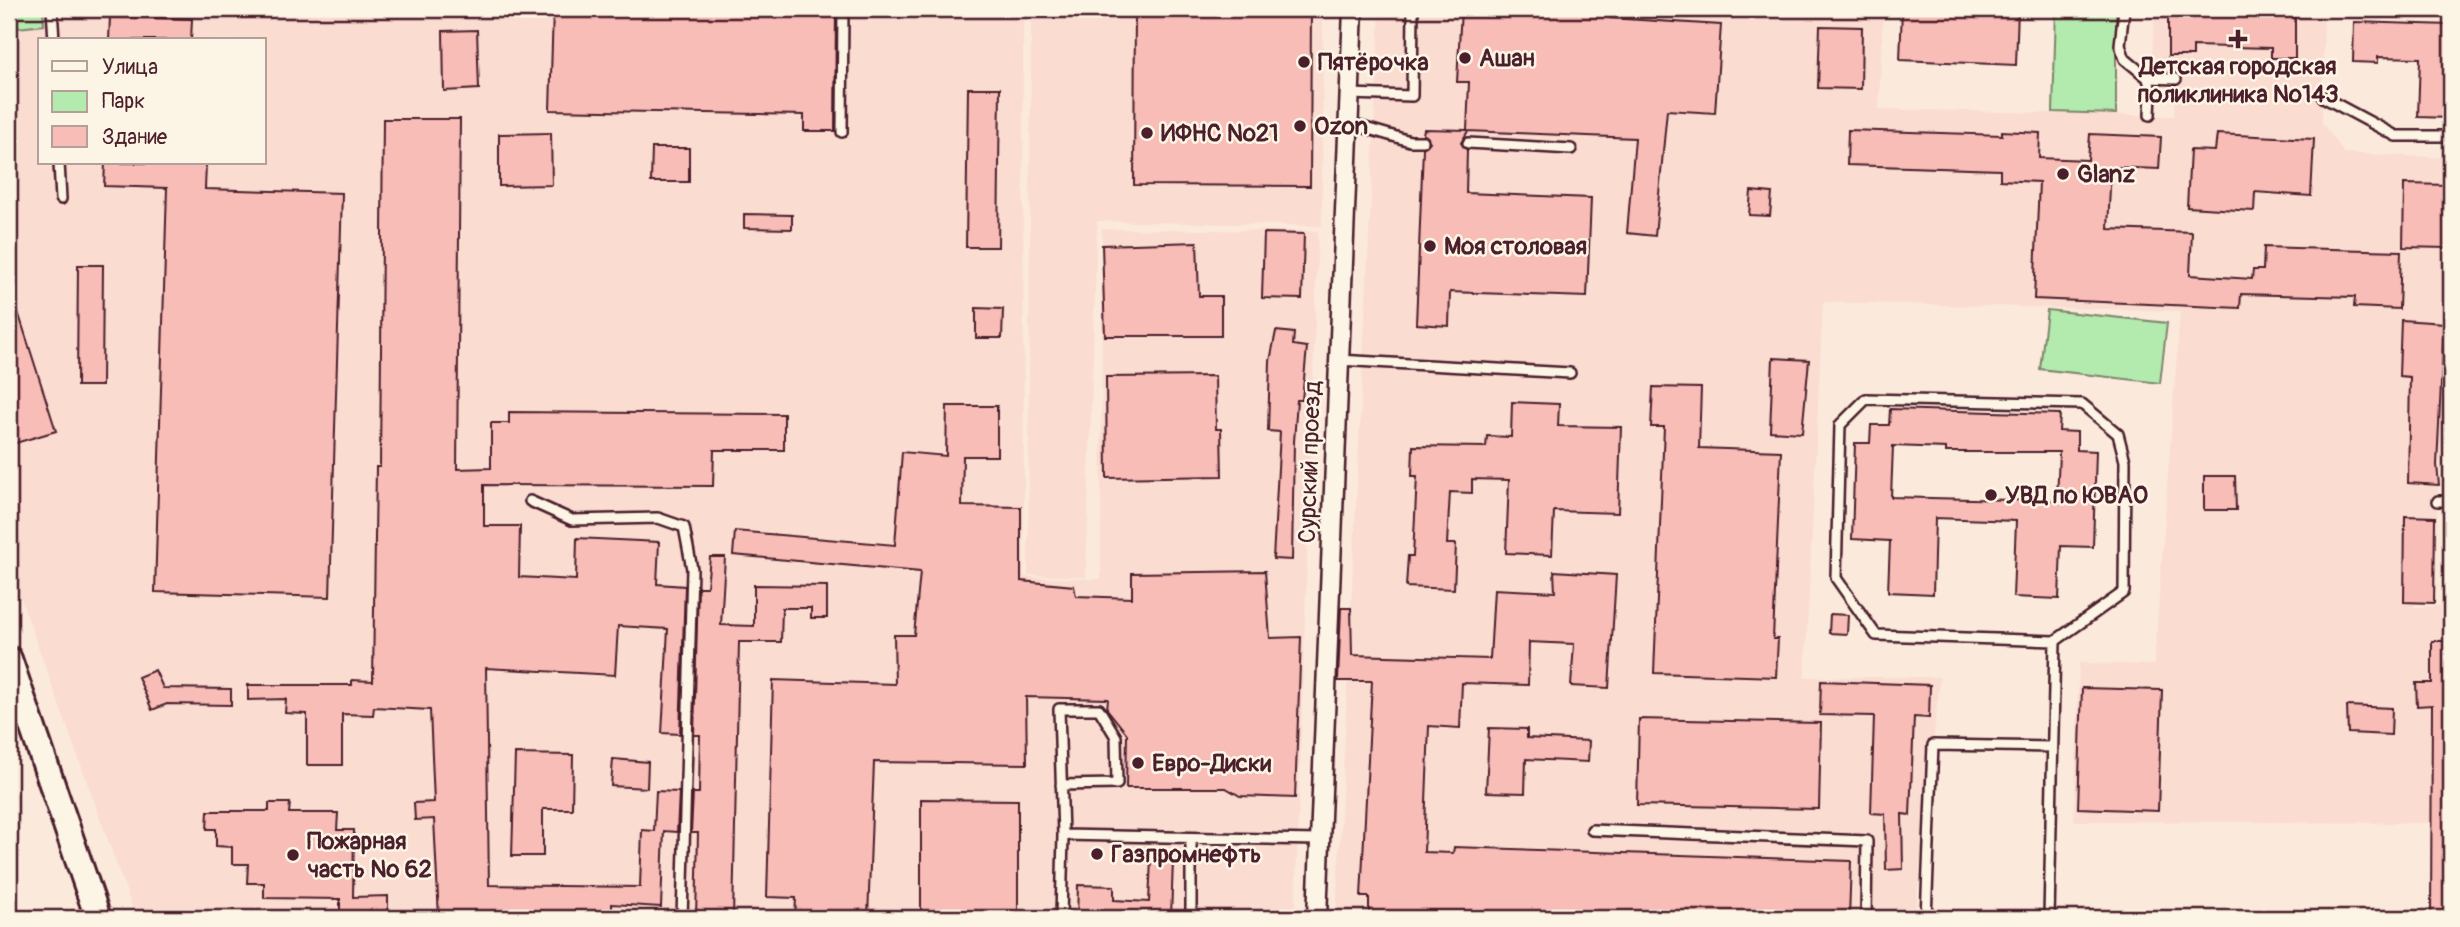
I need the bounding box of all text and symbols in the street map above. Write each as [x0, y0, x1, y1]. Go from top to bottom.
marker: Детская городская поликлиника №143 [2228, 29, 2248, 49]
legend [38, 38, 266, 164]
place label: Ашан [1479, 44, 1535, 73]
place label: Пятёрочка [1318, 48, 1429, 77]
marker: Ашан [1457, 50, 1473, 66]
place label: Детская городская поликлиника №143 [2137, 52, 2339, 109]
text: Улица [102, 54, 158, 81]
marker: Пятёрочка [1296, 54, 1312, 70]
text: Парк [102, 88, 145, 115]
place label: Ozon [1314, 112, 1368, 141]
marker: Ozon [1292, 118, 1308, 134]
place label: ИФНС №21 [1161, 119, 1279, 148]
text: Здание [102, 124, 168, 151]
marker: ИФНС №21 [1139, 125, 1155, 141]
place label: Glanz [2077, 160, 2135, 189]
marker: Glanz [2055, 166, 2071, 182]
place label: Моя столовая [1444, 232, 1587, 261]
marker: Моя столовая [1422, 238, 1438, 254]
street label: Сурский проезд [1293, 380, 1327, 544]
place label: УВД по ЮВАО [2005, 481, 2148, 510]
marker: УВД по ЮВАО [1983, 487, 1999, 503]
place label: Евро-Диски [1152, 749, 1271, 778]
marker: Евро-Диски [1130, 755, 1146, 771]
place label: Пожарная часть № 62 [307, 827, 432, 884]
place label: Газпромнефть [1111, 840, 1261, 869]
marker: Газпромнефть [1089, 846, 1105, 862]
marker: Пожарная часть № 62 [285, 847, 301, 863]

